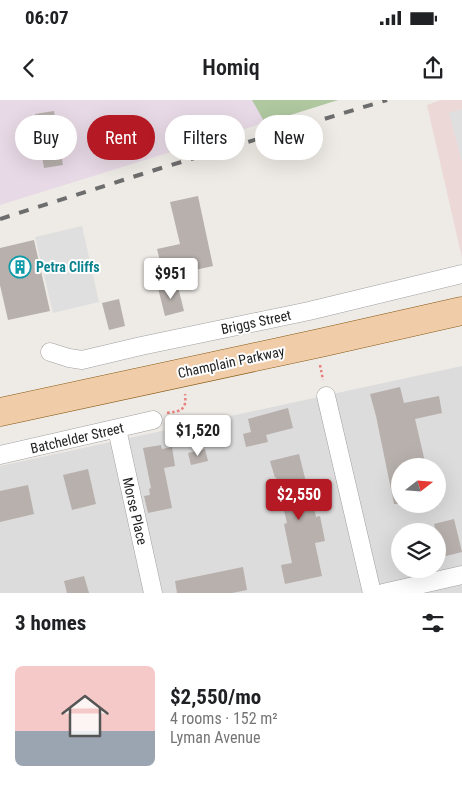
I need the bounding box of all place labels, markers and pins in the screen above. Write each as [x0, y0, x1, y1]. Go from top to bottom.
building icon: Petra Cliffs [8, 255, 32, 279]
pin: $951 [141, 258, 201, 300]
place label: Petra Cliffs [36, 259, 100, 275]
pin: $1,520 [157, 414, 239, 457]
pin: $2,550 [258, 478, 340, 521]

